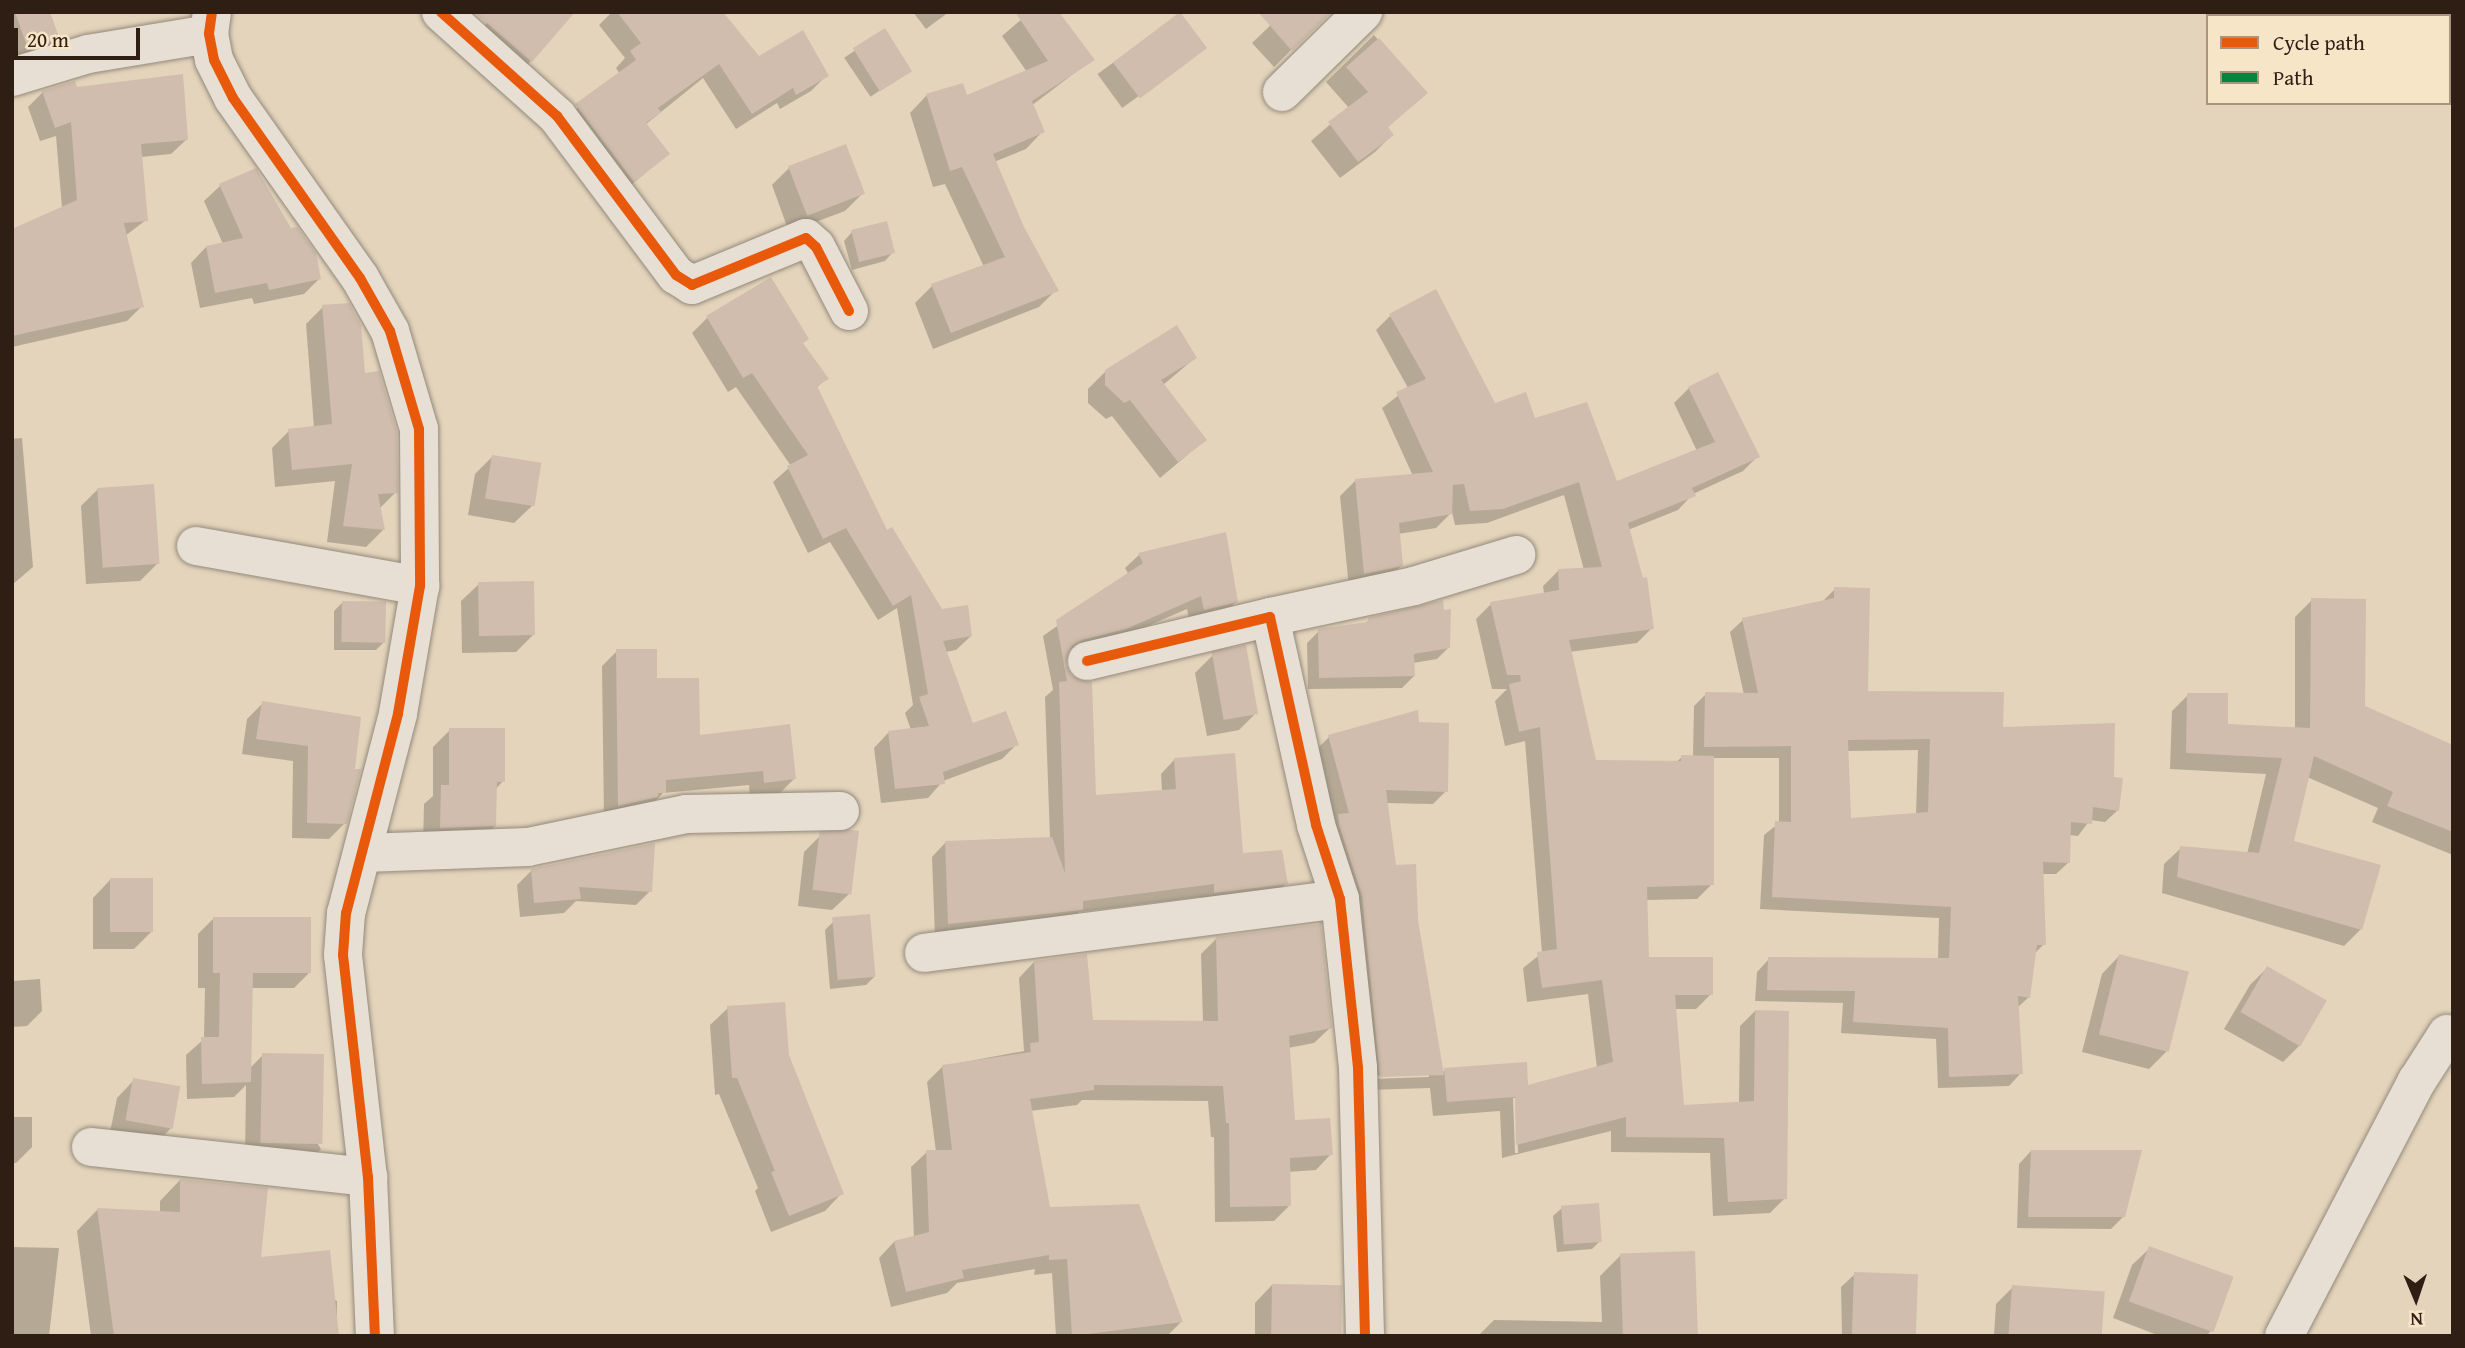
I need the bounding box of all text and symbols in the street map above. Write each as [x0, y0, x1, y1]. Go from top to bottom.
scale bar [18, 14, 144, 58]
legend [2206, 14, 2451, 105]
text: 20 m [27, 24, 69, 55]
text: Cycle path [2273, 27, 2365, 58]
text: Path [2273, 62, 2313, 93]
north arrow [2381, 1264, 2451, 1334]
text: N [2410, 1306, 2424, 1334]

